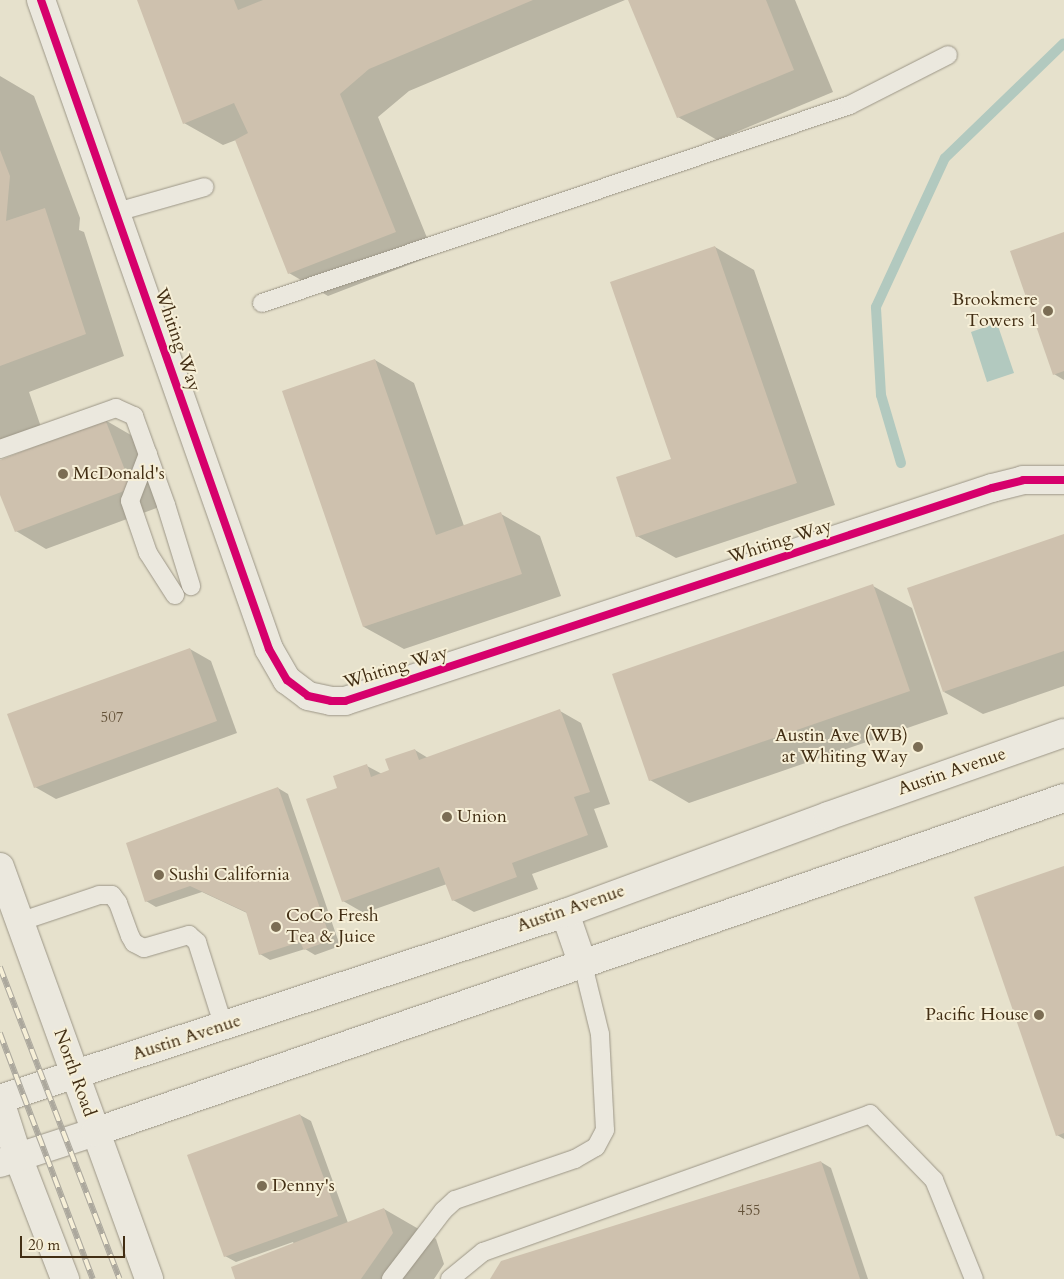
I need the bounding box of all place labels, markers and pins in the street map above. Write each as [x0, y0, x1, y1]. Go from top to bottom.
place label: Brookmere Towers 1 [952, 290, 1038, 332]
marker: Brookmere Towers 1 [1042, 305, 1054, 317]
place label: McDonald's [73, 463, 165, 485]
marker: McDonald's [57, 468, 69, 480]
place label: Austin Ave (WB) at Whiting Way [775, 726, 908, 769]
marker: Austin Ave (WB) at Whiting Way [912, 741, 924, 753]
place label: Union [457, 806, 507, 828]
marker: Union [441, 811, 453, 823]
place label: Sushi California [169, 864, 290, 886]
marker: Sushi California [153, 869, 165, 881]
place label: CoCo Fresh Tea & Juice [286, 906, 379, 949]
marker: CoCo Fresh Tea & Juice [270, 921, 282, 933]
place label: Pacific House [925, 1004, 1029, 1026]
marker: Pacific House [1033, 1009, 1045, 1021]
place label: Denny's [272, 1175, 335, 1197]
marker: Denny's [256, 1180, 268, 1192]

